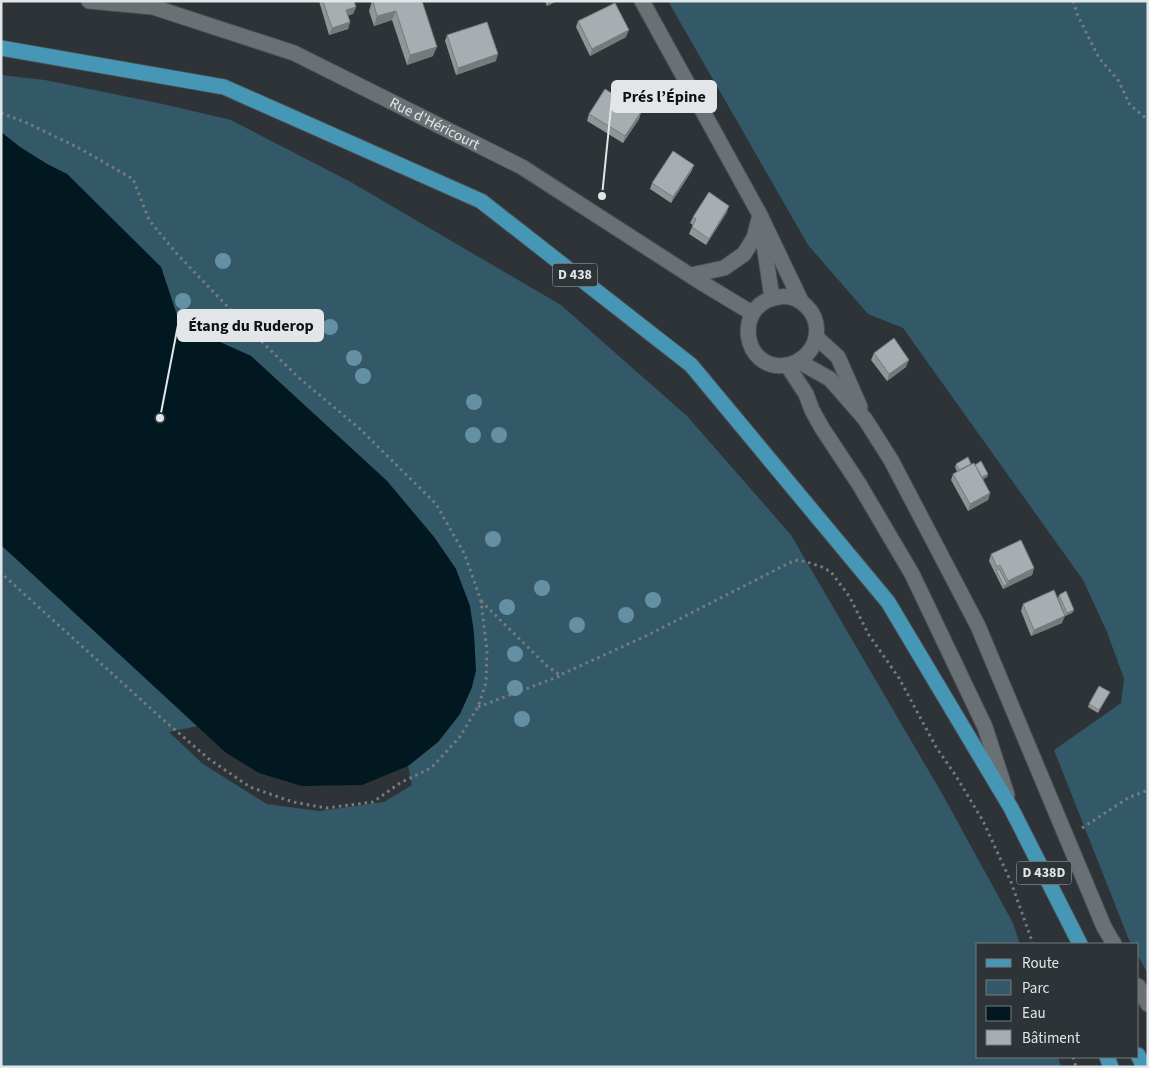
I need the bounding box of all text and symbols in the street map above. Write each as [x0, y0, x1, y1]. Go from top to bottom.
callout: Prés l’Épine [612, 81, 716, 112]
text: Prés l’Épine [622, 86, 706, 108]
street label: Rue d'Héricourt [386, 92, 484, 155]
road number: D 438 [552, 264, 598, 286]
callout: Étang du Ruderop [178, 310, 323, 341]
text: Étang du Ruderop [188, 315, 314, 337]
road number: D 438D [1016, 861, 1072, 884]
legend [976, 943, 1139, 1058]
text: Route [1022, 953, 1059, 974]
text: Parc [1022, 978, 1049, 999]
text: Eau [1022, 1003, 1046, 1024]
text: Bâtiment [1022, 1028, 1080, 1049]

